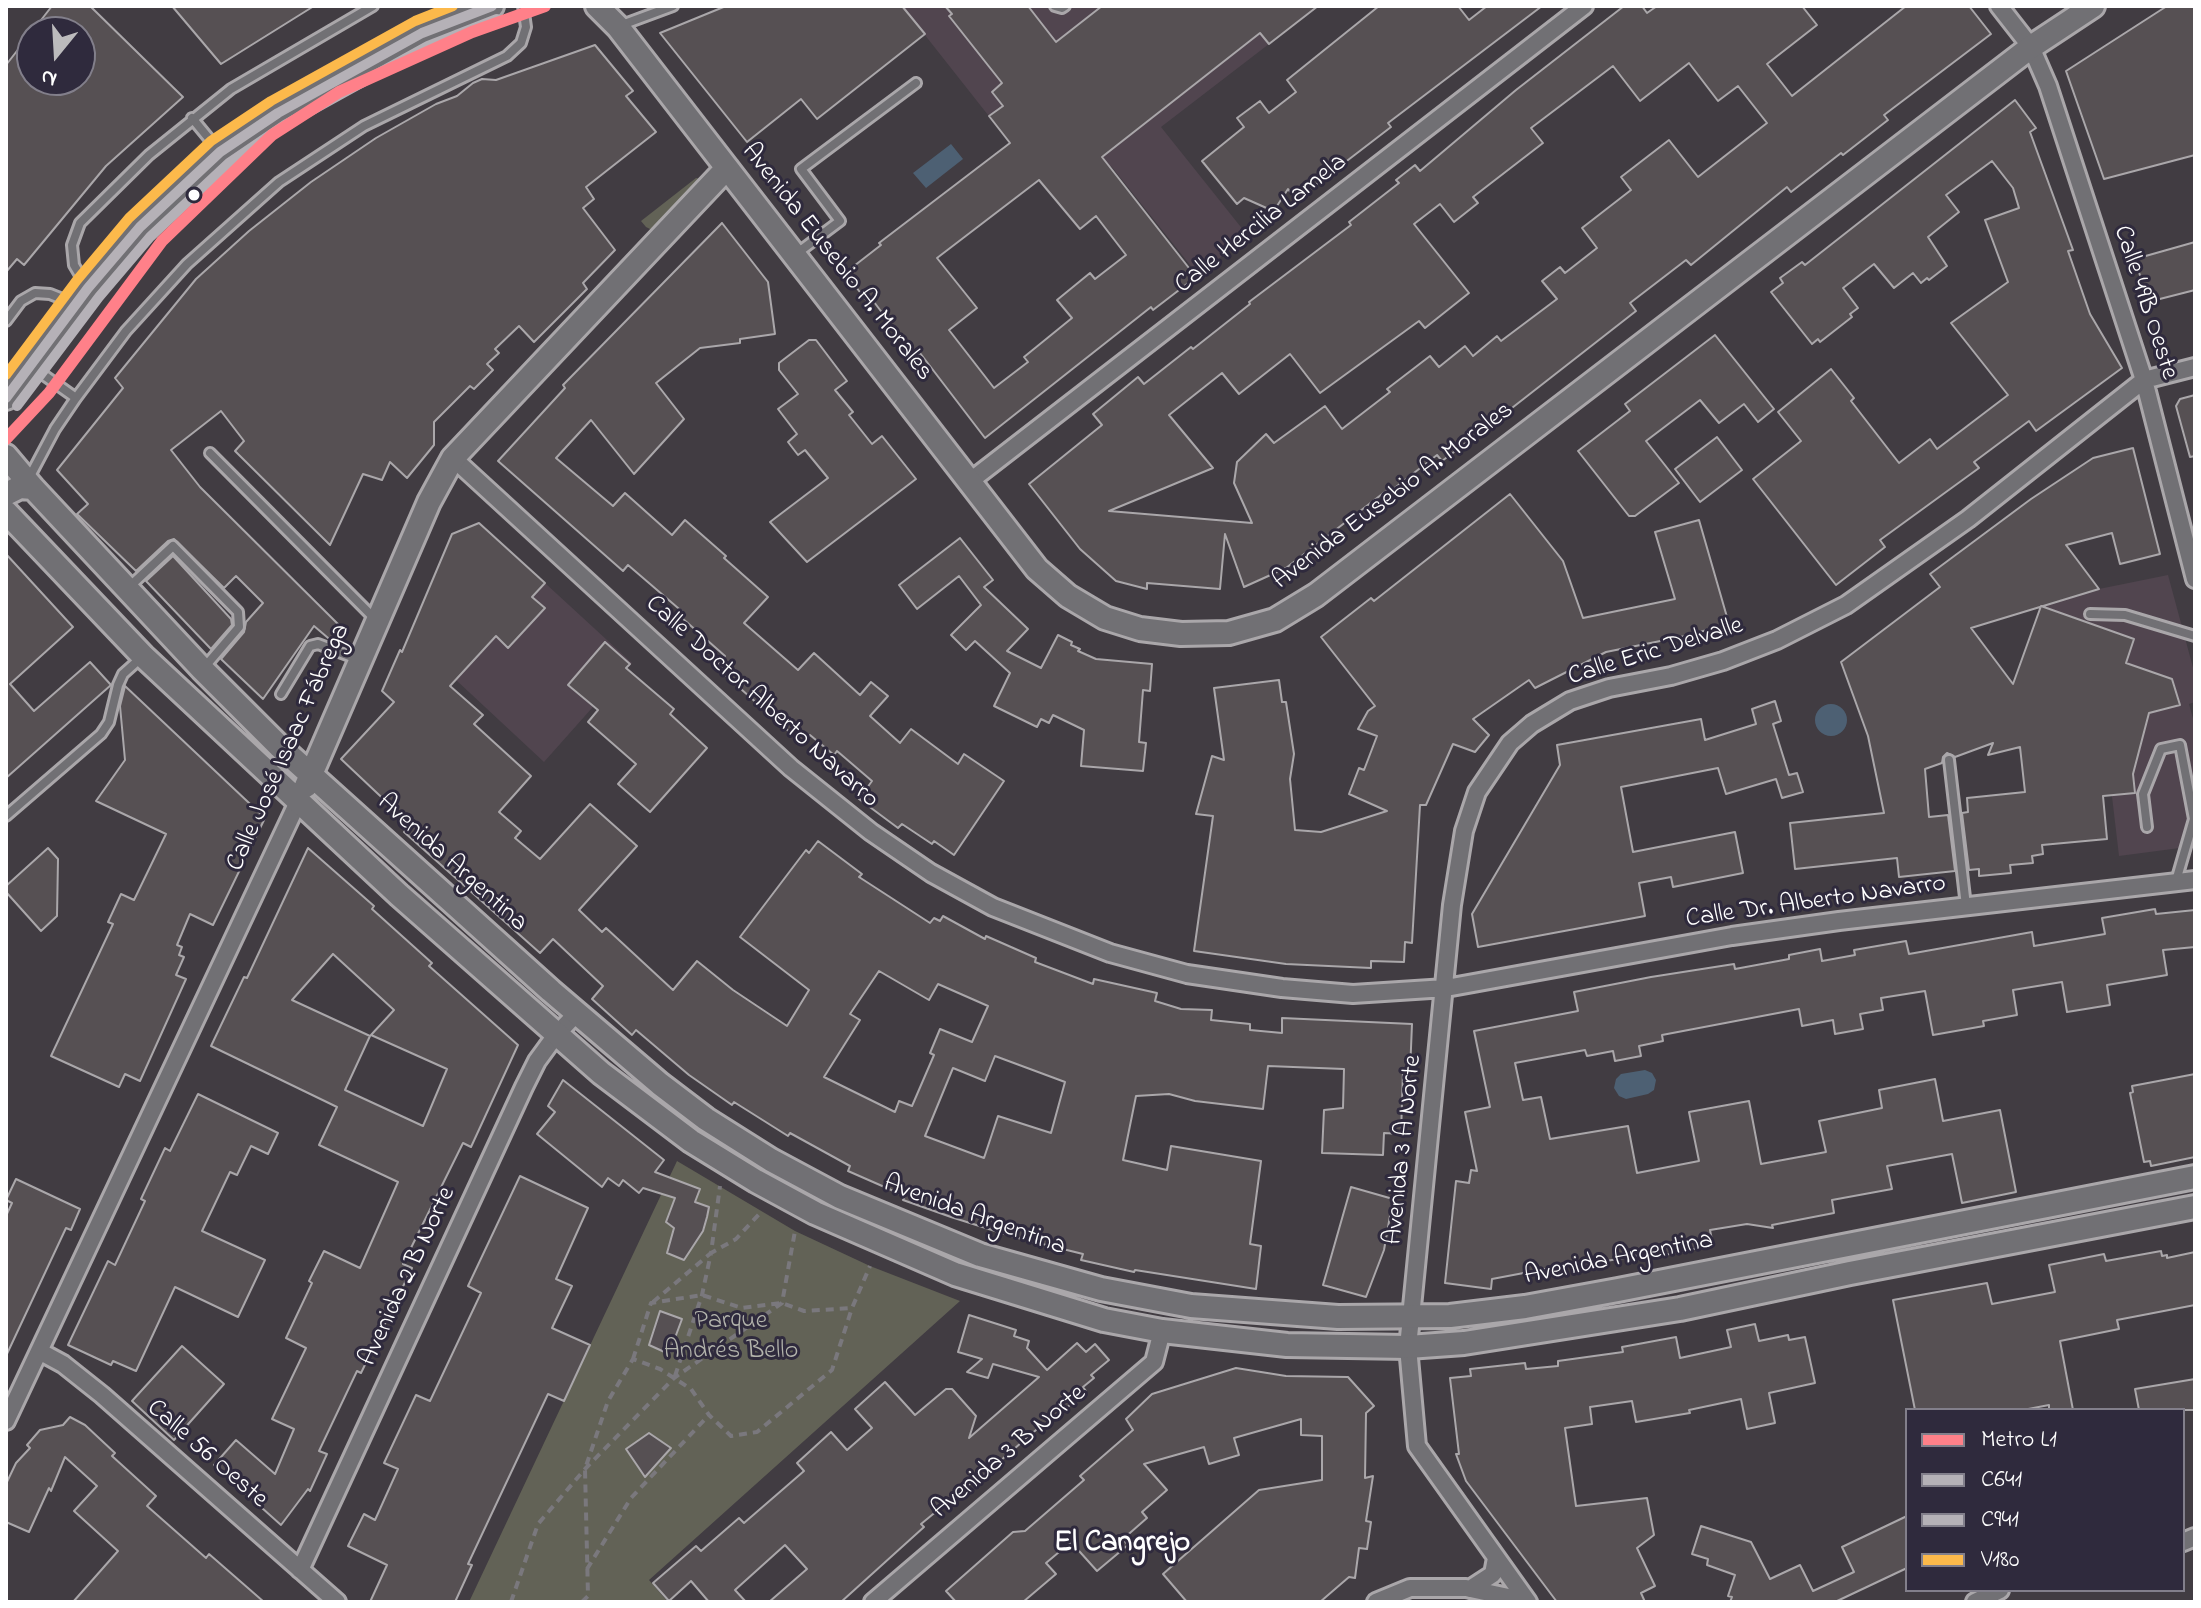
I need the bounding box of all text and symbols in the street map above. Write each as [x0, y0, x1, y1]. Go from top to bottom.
north arrow [16, 16, 96, 96]
text: N [37, 59, 61, 94]
street label: Avenida Eusebio A. Morales [733, 138, 939, 388]
street label: Calle Hercilia Lamela [1170, 148, 1354, 302]
unlabelled marker [186, 187, 202, 203]
street label: Calle 49B Oeste [2104, 222, 2184, 384]
street label: Avenida Eusebio A. Morales [1267, 396, 1521, 598]
street label: Calle Doctor Alberto Navarro [638, 590, 884, 816]
street label: Calle Eric Delvalle [1565, 612, 1747, 694]
street label: Calle José Isaac Fábrega [221, 619, 359, 877]
street label: Avenida Argentina [369, 788, 533, 940]
street label: Calle Dr. Alberto Navarro [1684, 869, 1948, 937]
street label: Avenida 3 A Norte [1380, 1054, 1430, 1246]
street label: Avenida Argentina [879, 1170, 1069, 1264]
street label: Avenida 2 B Norte [354, 1182, 464, 1372]
street label: Avenida Argentina [1522, 1226, 1716, 1294]
park label: Parque Andrés Bello [664, 1307, 798, 1368]
street label: Avenida 3 B Norte [926, 1379, 1094, 1527]
street label: Calle 56 Oeste [139, 1394, 273, 1516]
legend [1905, 1408, 2185, 1592]
text: Metro L1 [1981, 1423, 2057, 1458]
text: C641 [1981, 1463, 2022, 1498]
text: C941 [1981, 1503, 2019, 1538]
district label: El Cangrejo [1054, 1527, 1190, 1563]
text: V180 [1981, 1543, 2019, 1578]

